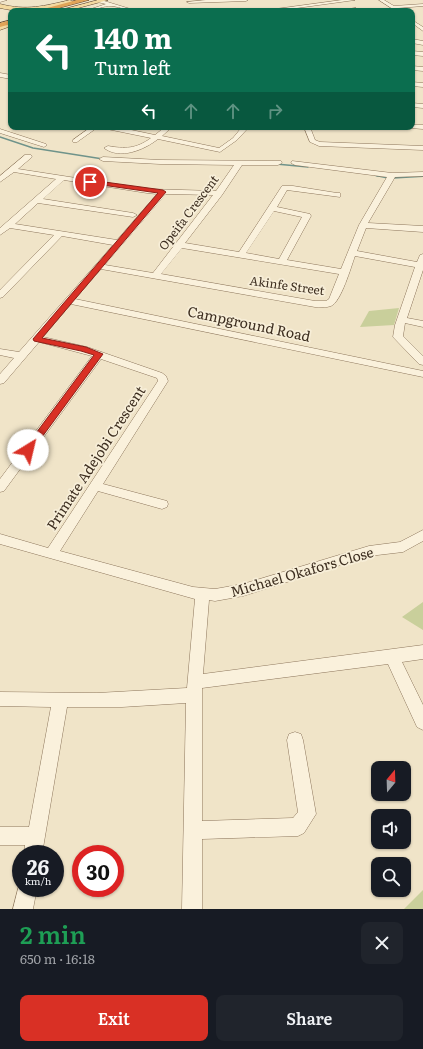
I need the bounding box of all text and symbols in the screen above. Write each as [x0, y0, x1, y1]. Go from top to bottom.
text: 140 m [94, 16, 172, 58]
icon: left [28, 24, 80, 76]
text: Turn left [94, 54, 171, 81]
icon: left [138, 100, 160, 122]
icon: ahead [180, 100, 202, 122]
icon: ahead [222, 100, 244, 122]
icon: right [264, 100, 286, 122]
pin [73, 165, 107, 199]
icon: arrive [79, 171, 101, 193]
street label: Opeifa Crescent [154, 171, 223, 254]
street label: Akinfe Street [248, 271, 326, 299]
street label: Campground Road [186, 300, 313, 346]
street label: Primate Adejobi Crescent [41, 381, 150, 533]
position arrow [7, 429, 49, 471]
street label: Michael Okafors Close [228, 541, 376, 601]
north arrow [371, 761, 411, 801]
map controls [371, 761, 411, 897]
button: sound [371, 809, 411, 849]
speed limit sign: 30 [72, 845, 124, 897]
text: 26 [27, 851, 49, 881]
button: search [371, 857, 411, 897]
text: km/h [25, 873, 51, 888]
text: 2 min [20, 916, 86, 951]
button: close [361, 922, 403, 964]
text: 650 m · 16:18 [20, 949, 95, 968]
button: Exit [20, 995, 208, 1041]
button: Share [216, 995, 403, 1041]

